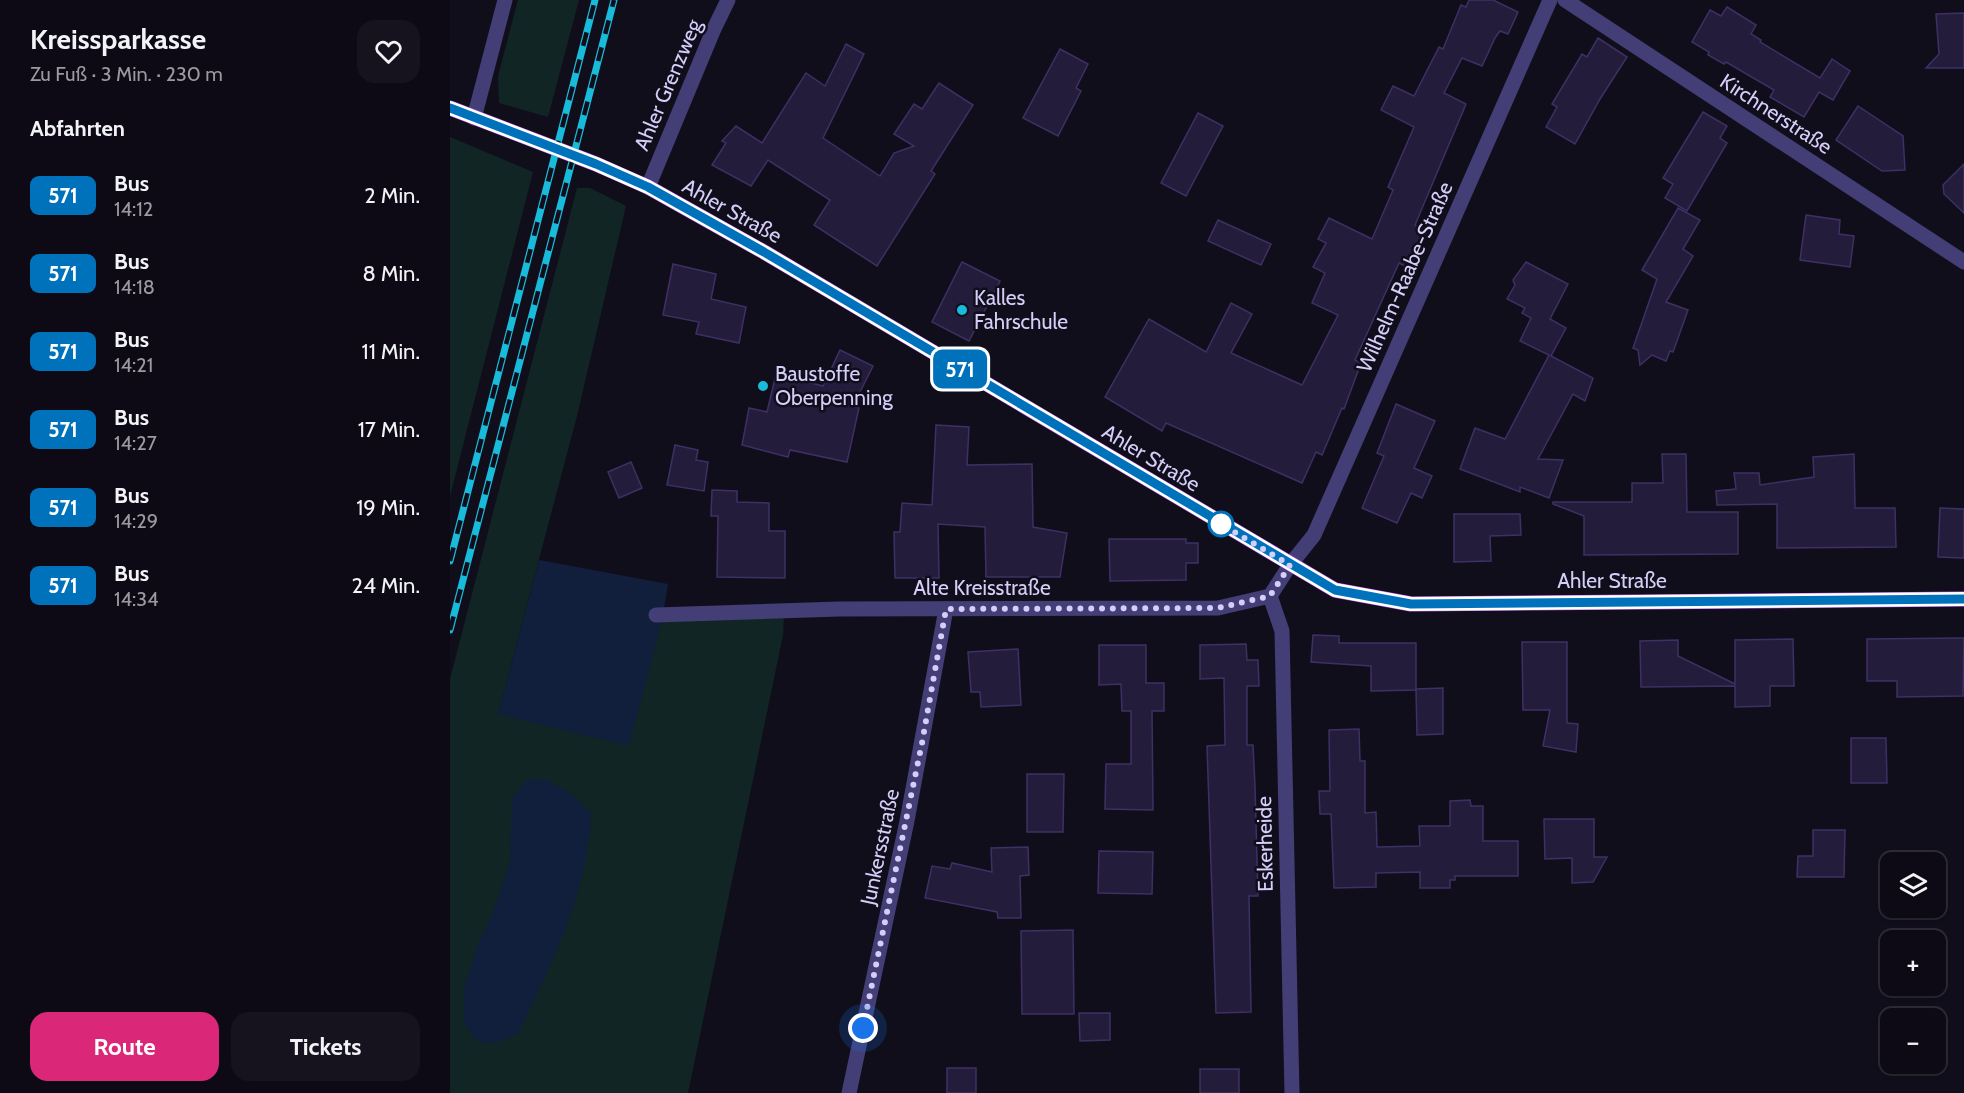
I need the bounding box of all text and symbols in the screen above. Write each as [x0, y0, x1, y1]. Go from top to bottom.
street label: Ahler Grenzweg [629, 15, 707, 154]
button: heart [357, 20, 420, 83]
text: Kreissparkasse [30, 22, 206, 56]
text: Zu Fuß · 3 Min. · 230 m [30, 62, 223, 86]
street label: Kirchnerstraße [1716, 68, 1837, 159]
text: Abfahrten [30, 115, 125, 142]
text: Bus [114, 170, 149, 197]
street label: Ahler Straße [678, 173, 786, 248]
street label: Wilhelm-Raabe-Straße [1351, 178, 1458, 376]
text: 2 Min. [364, 182, 420, 209]
text: 571 [48, 183, 78, 208]
text: 14:12 [114, 197, 153, 221]
text: Bus [114, 248, 149, 275]
text: 8 Min. [363, 260, 420, 287]
text: 571 [48, 261, 78, 286]
text: 14:18 [114, 275, 155, 299]
place label: Kalles Fahrschule [974, 285, 1068, 334]
marker: Kalles Fahrschule [955, 303, 969, 317]
text: Bus [114, 326, 149, 353]
text: 11 Min. [362, 338, 420, 365]
text: 571 [48, 339, 78, 364]
line badge: 571 [926, 350, 994, 388]
text: 14:21 [114, 353, 153, 377]
text: 571 [945, 357, 975, 382]
place label: Baustoffe Oberpenning [775, 361, 893, 410]
marker: Baustoffe Oberpenning [756, 379, 770, 393]
text: Bus [114, 404, 149, 431]
text: 17 Min. [358, 416, 420, 443]
text: 571 [48, 417, 78, 442]
street label: Ahler Straße [1098, 419, 1205, 497]
text: 14:27 [114, 431, 157, 455]
text: Bus [114, 482, 149, 509]
text: 19 Min. [356, 494, 420, 521]
text: 571 [48, 495, 78, 520]
text: 14:29 [114, 509, 158, 533]
unlabelled marker [1208, 511, 1234, 537]
text: Bus [114, 560, 149, 587]
street label: Ahler Straße [1557, 568, 1667, 593]
text: 24 Min. [352, 572, 420, 599]
text: 571 [48, 573, 78, 598]
street label: Alte Kreisstraße [913, 575, 1051, 600]
text: 14:34 [114, 587, 159, 611]
street label: Junkersstraße [855, 786, 904, 908]
street label: Eskerheide [1251, 796, 1278, 892]
map controls [1880, 852, 1946, 1074]
button: layers [1880, 852, 1946, 918]
button: + [1880, 930, 1946, 996]
button: − [1880, 1008, 1946, 1074]
button: Route [30, 1012, 219, 1081]
button: Tickets [231, 1012, 420, 1081]
your location [848, 1013, 878, 1043]

